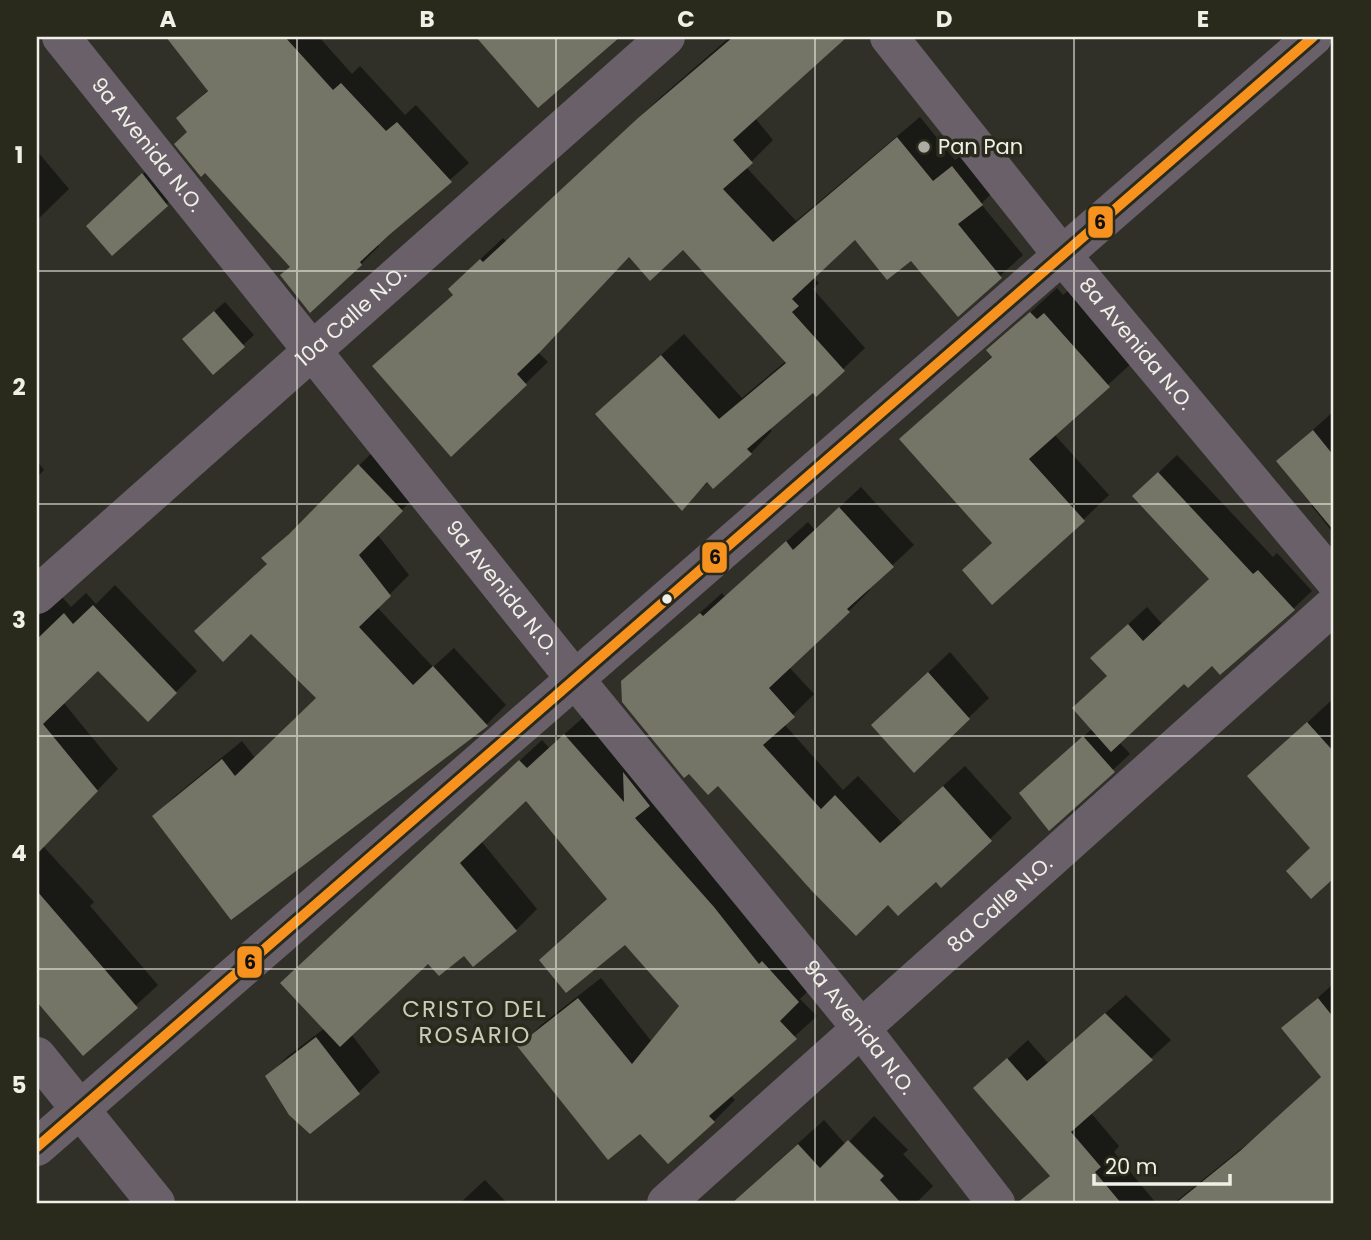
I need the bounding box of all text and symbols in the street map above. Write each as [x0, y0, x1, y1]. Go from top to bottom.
text: A [160, 3, 177, 35]
text: B [419, 3, 435, 35]
text: C [677, 3, 695, 35]
text: D [936, 3, 952, 35]
text: E [1197, 3, 1209, 35]
street label: 9a Avenida N.O. [85, 71, 210, 218]
place label: Pan Pan [938, 132, 1023, 161]
text: 1 [15, 139, 23, 171]
marker: Pan Pan [916, 139, 932, 155]
line badge: 6 [1087, 205, 1114, 239]
text: 6 [1094, 209, 1106, 236]
street label: 10a Calle N.O. [289, 259, 413, 373]
street label: 8a Avenida N.O. [1073, 271, 1201, 416]
text: 2 [12, 371, 26, 403]
street label: 9a Avenida N.O. [439, 514, 565, 660]
line badge: 6 [701, 541, 728, 574]
text: 6 [709, 544, 721, 571]
unlabelled marker [660, 592, 674, 606]
text: 3 [12, 604, 26, 636]
text: 4 [11, 837, 27, 869]
street label: 8a Calle N.O. [940, 849, 1059, 959]
line badge: 6 [236, 945, 263, 979]
text: 6 [244, 949, 256, 976]
street label: 9a Avenida N.O. [797, 954, 922, 1101]
district label: CRISTO DEL ROSARIO [402, 993, 548, 1051]
text: 5 [12, 1069, 26, 1101]
scale bar [1094, 1142, 1231, 1186]
text: 20 m [1105, 1152, 1158, 1181]

